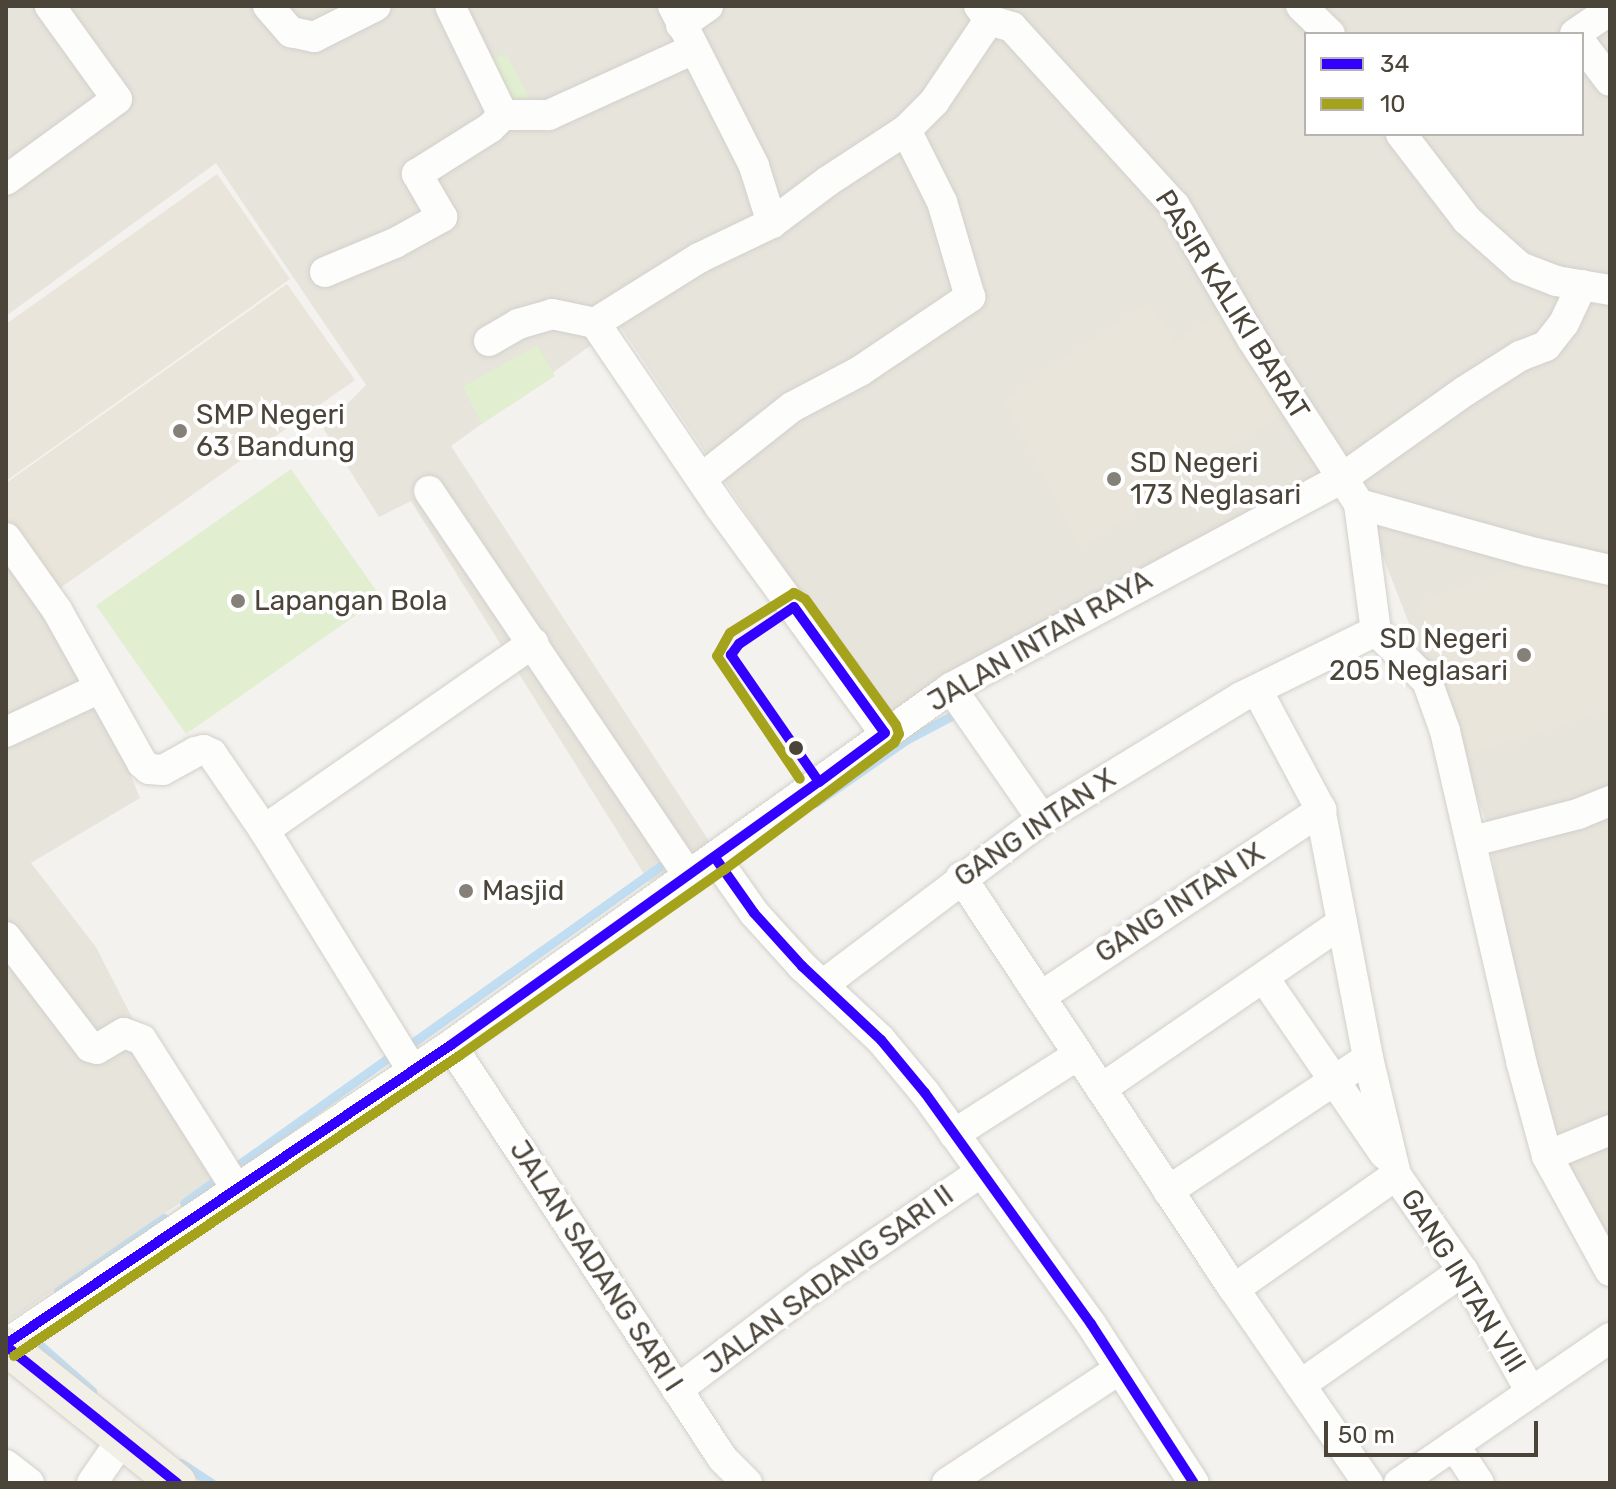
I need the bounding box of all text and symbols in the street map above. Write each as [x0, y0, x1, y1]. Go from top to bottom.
legend [1304, 32, 1584, 136]
text: 34 [1380, 50, 1409, 78]
text: 10 [1380, 90, 1406, 118]
street label: PASIR KALIKI BARAT [1148, 184, 1316, 426]
place label: SMP Negeri 63 Bandung [196, 398, 355, 464]
marker: SMP Negeri 63 Bandung [171, 422, 189, 440]
place label: SD Negeri 173 Neglasari [1130, 446, 1301, 512]
marker: SD Negeri 173 Neglasari [1105, 470, 1123, 488]
street label: JALAN INTAN RAYA [922, 563, 1158, 719]
place label: Lapangan Bola [254, 584, 447, 618]
marker: Lapangan Bola [229, 592, 247, 610]
place label: SD Negeri 205 Neglasari [1329, 622, 1508, 688]
marker: SD Negeri 205 Neglasari [1515, 646, 1533, 664]
unlabelled marker [788, 740, 804, 756]
street label: GANG INTAN X [948, 762, 1122, 894]
street label: GANG INTAN IX [1089, 836, 1271, 970]
place label: Masjid [482, 874, 565, 908]
marker: Masjid [457, 882, 475, 900]
street label: JALAN SADANG SARI I [502, 1134, 690, 1398]
street label: JALAN SADANG SARI II [698, 1178, 960, 1382]
street label: GANG INTAN VIII [1393, 1183, 1533, 1379]
scale bar [1328, 1405, 1542, 1455]
text: 50 m [1338, 1421, 1395, 1449]

